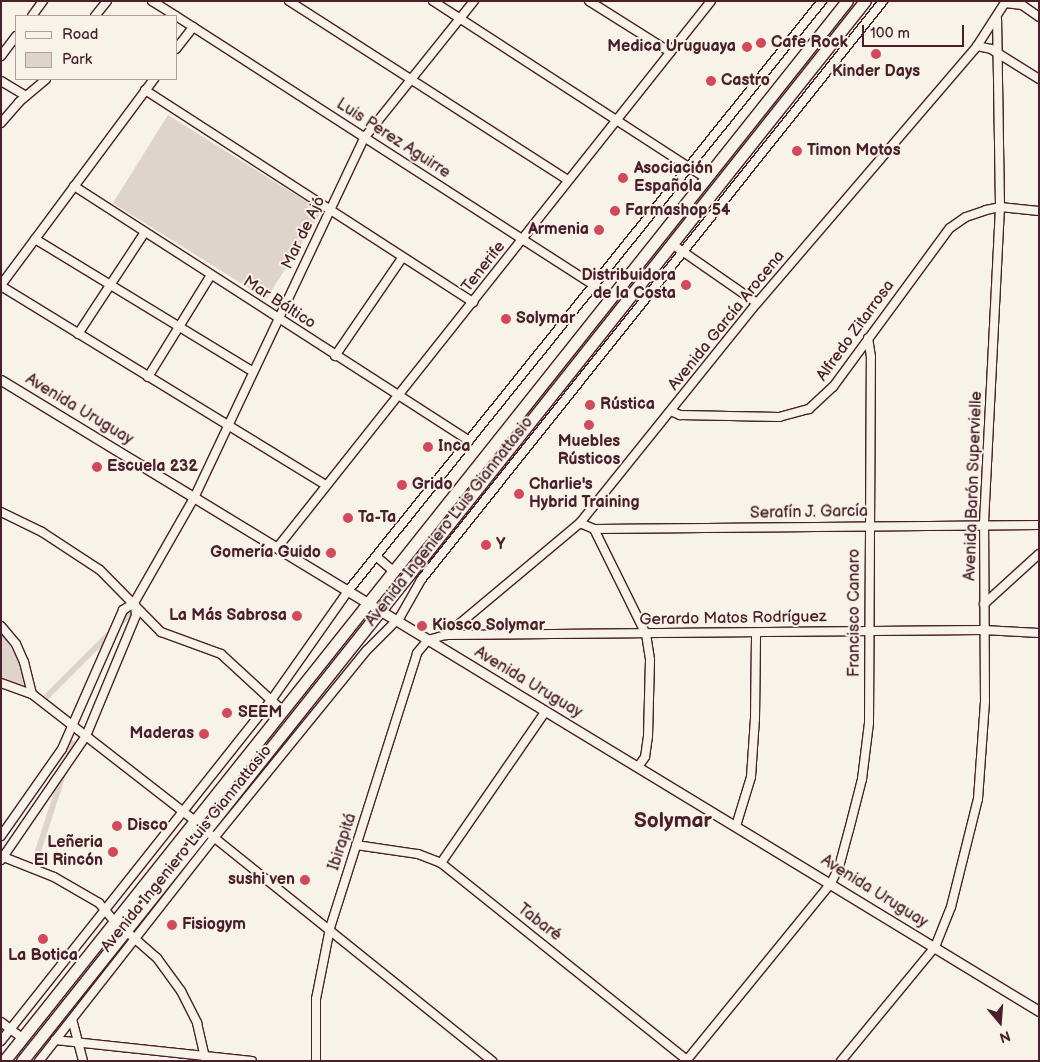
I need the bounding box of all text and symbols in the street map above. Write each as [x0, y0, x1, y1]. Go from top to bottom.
legend [15, 15, 178, 80]
scale bar [865, 15, 968, 47]
text: 100 m [870, 24, 910, 43]
text: Road [62, 25, 98, 44]
place label: Cafe Rock [771, 33, 848, 53]
place label: Medica Uruguaya [607, 37, 736, 57]
marker: Cafe Rock [755, 37, 767, 49]
marker: Medica Uruguaya [740, 40, 754, 54]
marker: Kinder Days [870, 48, 882, 60]
text: Park [62, 50, 92, 69]
place label: Kinder Days [832, 62, 920, 82]
place label: Castro [721, 71, 770, 91]
marker: Castro [705, 75, 717, 87]
street label: Luis Perez Aguirre [332, 95, 454, 183]
place label: Timon Motos [807, 141, 901, 161]
marker: Timon Motos [791, 145, 803, 157]
place label: Asociación Española [634, 159, 713, 197]
marker: Asociación Española [616, 171, 630, 185]
street label: Mar de Ajó [278, 193, 330, 273]
place label: Farmashop 54 [625, 201, 731, 221]
marker: Farmashop 54 [609, 205, 621, 217]
place label: Armenia [528, 220, 589, 240]
marker: Armenia [593, 224, 605, 236]
street label: Tenerife [458, 238, 510, 296]
street label: Avenida García Arocena [665, 247, 789, 395]
place label: Distribuidora de la Costa [581, 266, 676, 304]
street label: Mar Báltico [239, 272, 319, 334]
street label: Alfredo Zitarrosa [813, 277, 899, 385]
marker: Distribuidora de la Costa [680, 279, 692, 291]
place label: Solymar [516, 309, 575, 329]
marker: Solymar [500, 313, 512, 325]
street label: Avenida Uruguay [22, 370, 136, 450]
street label: Avenida Barón Supervielle [961, 391, 987, 581]
place label: Rústica [600, 395, 655, 415]
marker: Rústica [584, 399, 596, 411]
street label: Avenida Ingeniero Luis Giannattasio [362, 413, 538, 631]
marker: Muebles Rústicos [583, 419, 595, 431]
place label: Muebles Rústicos [558, 432, 620, 470]
place label: Inca [438, 437, 470, 457]
marker: Inca [422, 441, 434, 453]
place label: Escuela 232 [107, 457, 198, 477]
marker: Escuela 232 [91, 461, 103, 473]
place label: Grido [412, 475, 453, 495]
place label: Charlie's Hybrid Training [529, 475, 640, 513]
marker: Grido [396, 479, 408, 491]
marker: Charlie's Hybrid Training [513, 488, 525, 500]
street label: Serafín J. García [749, 502, 869, 524]
place label: Ta-Ta [358, 508, 396, 528]
marker: Ta-Ta [342, 512, 354, 524]
place label: Y [496, 535, 505, 555]
marker: Y [480, 539, 492, 551]
place label: Gomería Guido [210, 543, 321, 563]
marker: Gomería Guido [325, 547, 337, 559]
street label: Francisco Canaro [845, 549, 865, 677]
place label: La Más Sabrosa [169, 606, 287, 626]
street label: Gerardo Matos Rodríguez [639, 608, 827, 630]
marker: La Más Sabrosa [291, 610, 303, 622]
place label: Kiosco Solymar [432, 616, 545, 636]
marker: Kiosco Solymar [416, 620, 428, 632]
street label: Avenida Uruguay [471, 643, 585, 723]
place label: SEEM [238, 703, 282, 723]
marker: SEEM [220, 706, 234, 720]
place label: Maderas [129, 724, 194, 744]
marker: Maderas [198, 728, 210, 740]
street label: Avenida Ingeniero Luis Giannattasio [98, 742, 276, 956]
district label: Solymar [634, 808, 712, 834]
street label: Ibirapitá [325, 811, 361, 873]
place label: Disco [127, 816, 168, 836]
marker: Disco [111, 820, 123, 832]
place label: Leñeria El Rincón [34, 833, 103, 871]
marker: Leñeria El Rincón [107, 846, 119, 858]
street label: Avenida Uruguay [817, 851, 931, 933]
place label: sushi ven [228, 870, 295, 890]
marker: sushi ven [299, 874, 311, 886]
street label: Tabaré [513, 900, 565, 946]
place label: Fisiogym [182, 915, 246, 935]
marker: Fisiogym [166, 919, 178, 931]
marker: La Botica [37, 933, 49, 945]
place label: La Botica [8, 946, 78, 966]
north arrow [975, 997, 1025, 1047]
text: N [997, 1027, 1012, 1046]

